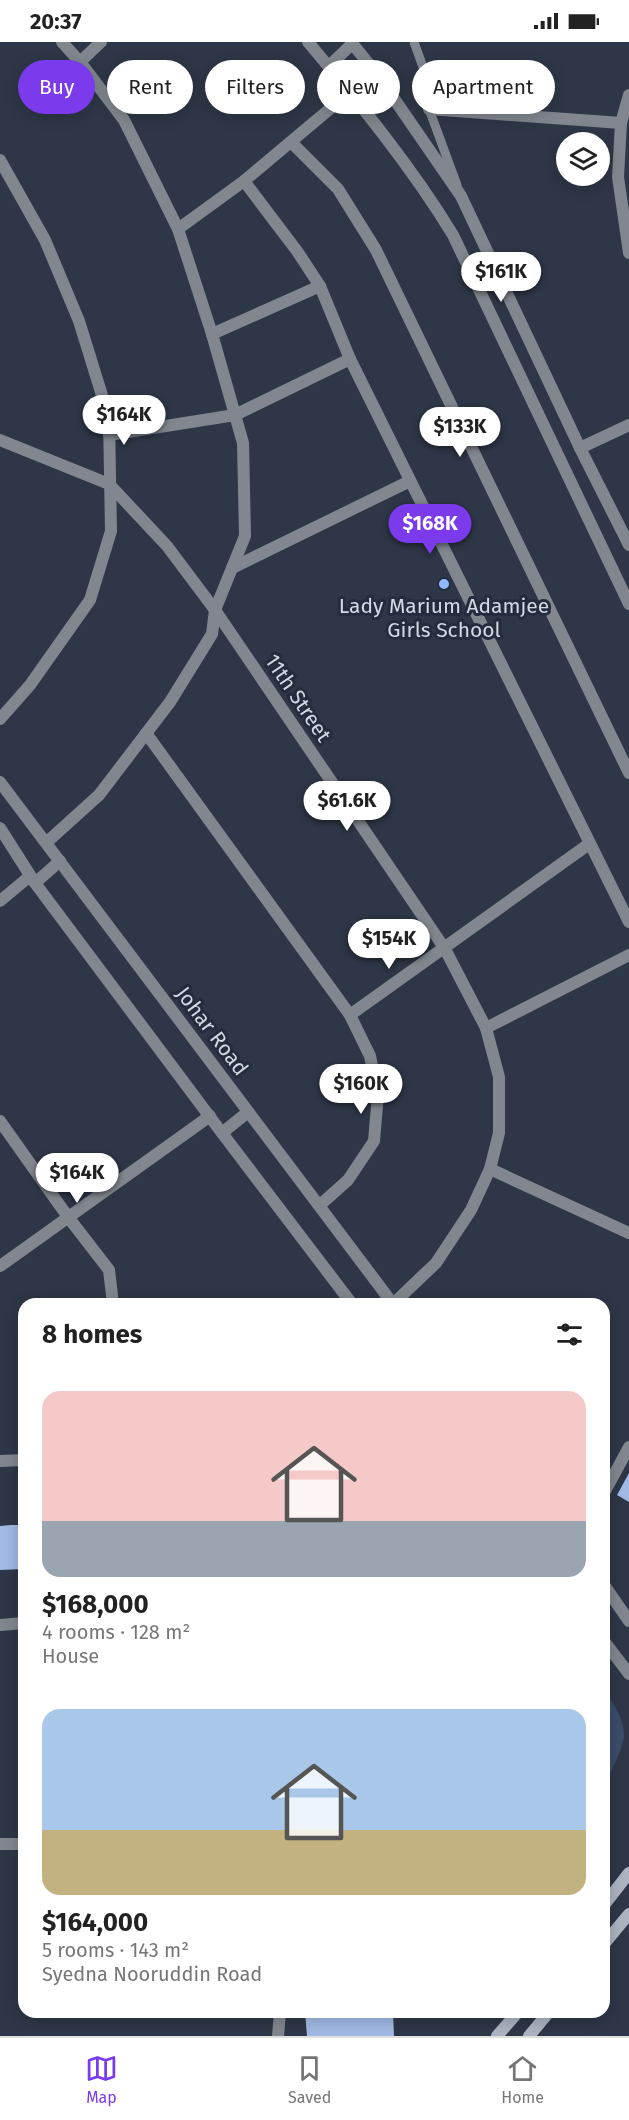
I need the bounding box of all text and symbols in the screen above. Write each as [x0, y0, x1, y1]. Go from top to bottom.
text: 20:37 [30, 8, 82, 35]
chip: Buy [18, 60, 95, 114]
chip: Rent [107, 60, 193, 114]
chip: Filters [205, 60, 305, 114]
chip: New [317, 60, 400, 114]
chip: Apartment [412, 60, 555, 114]
map controls [556, 132, 610, 186]
button: layers [556, 132, 610, 186]
pin: $161K [459, 252, 543, 303]
text: $161K [475, 259, 527, 283]
pin: $164K [82, 395, 166, 446]
text: $164K [97, 402, 151, 426]
pin: $133K [418, 407, 502, 458]
text: $133K [434, 414, 487, 438]
pin: $168K [388, 504, 472, 555]
text: $168K [402, 511, 458, 535]
marker: Lady Marium Adamjee Girls School [437, 577, 451, 591]
place label: Lady Marium Adamjee Girls School [339, 593, 549, 643]
street label: 11th Street [259, 649, 337, 747]
pin: $61.6K [298, 781, 396, 832]
text: $61.6K [318, 788, 376, 812]
pin: $154K [347, 919, 431, 970]
text: $154K [362, 926, 416, 950]
street label: Johar Road [170, 981, 254, 1081]
pin: $160K [319, 1064, 403, 1115]
text: $160K [333, 1071, 389, 1095]
pin: $164K [35, 1153, 119, 1204]
text: $164K [50, 1160, 104, 1184]
icon: filters [553, 1318, 586, 1351]
text: 8 homes [42, 1319, 142, 1350]
icon: home [260, 1430, 368, 1538]
text: $168,000 [42, 1589, 149, 1620]
text: 4 rooms · 128 m² [42, 1620, 190, 1644]
text: House [42, 1644, 99, 1668]
icon: home [260, 1748, 368, 1856]
text: $164,000 [42, 1907, 148, 1938]
text: 5 rooms · 143 m² [42, 1938, 189, 1962]
text: Syedna Nooruddin Road [42, 1962, 262, 1986]
tab: Map [85, 2052, 118, 2107]
tab: Saved [288, 2052, 331, 2107]
tab: Home [501, 2052, 544, 2107]

